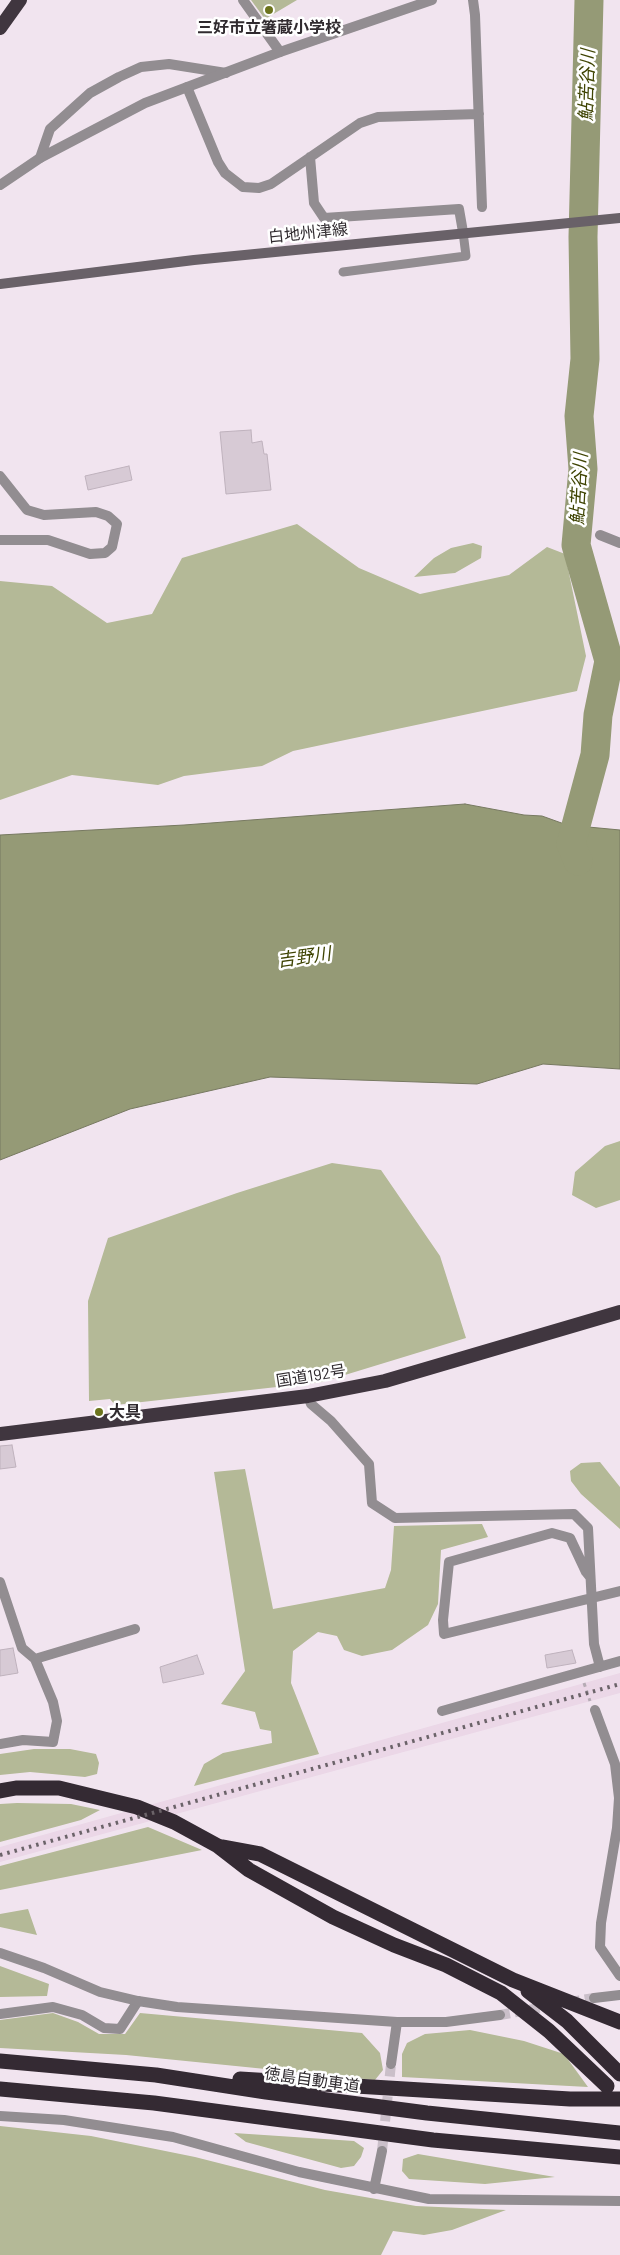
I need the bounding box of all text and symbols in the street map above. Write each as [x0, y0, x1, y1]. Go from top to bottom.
marker: 三好市立箸蔵小学校 [263, 4, 275, 16]
place label: 三好市立箸蔵小学校 [197, 18, 341, 38]
water label: 鮎苦谷川 [575, 49, 599, 121]
street label: 白地州津線 [267, 219, 349, 247]
water label: 鮎苦谷川 [566, 452, 592, 526]
water label: 吉野川 [276, 943, 332, 971]
street label: 国道192号 [275, 1361, 347, 1391]
place label: 大具 [109, 1402, 141, 1422]
marker: 大具 [93, 1406, 105, 1418]
street label: 徳島自動車道 [263, 2064, 361, 2096]

